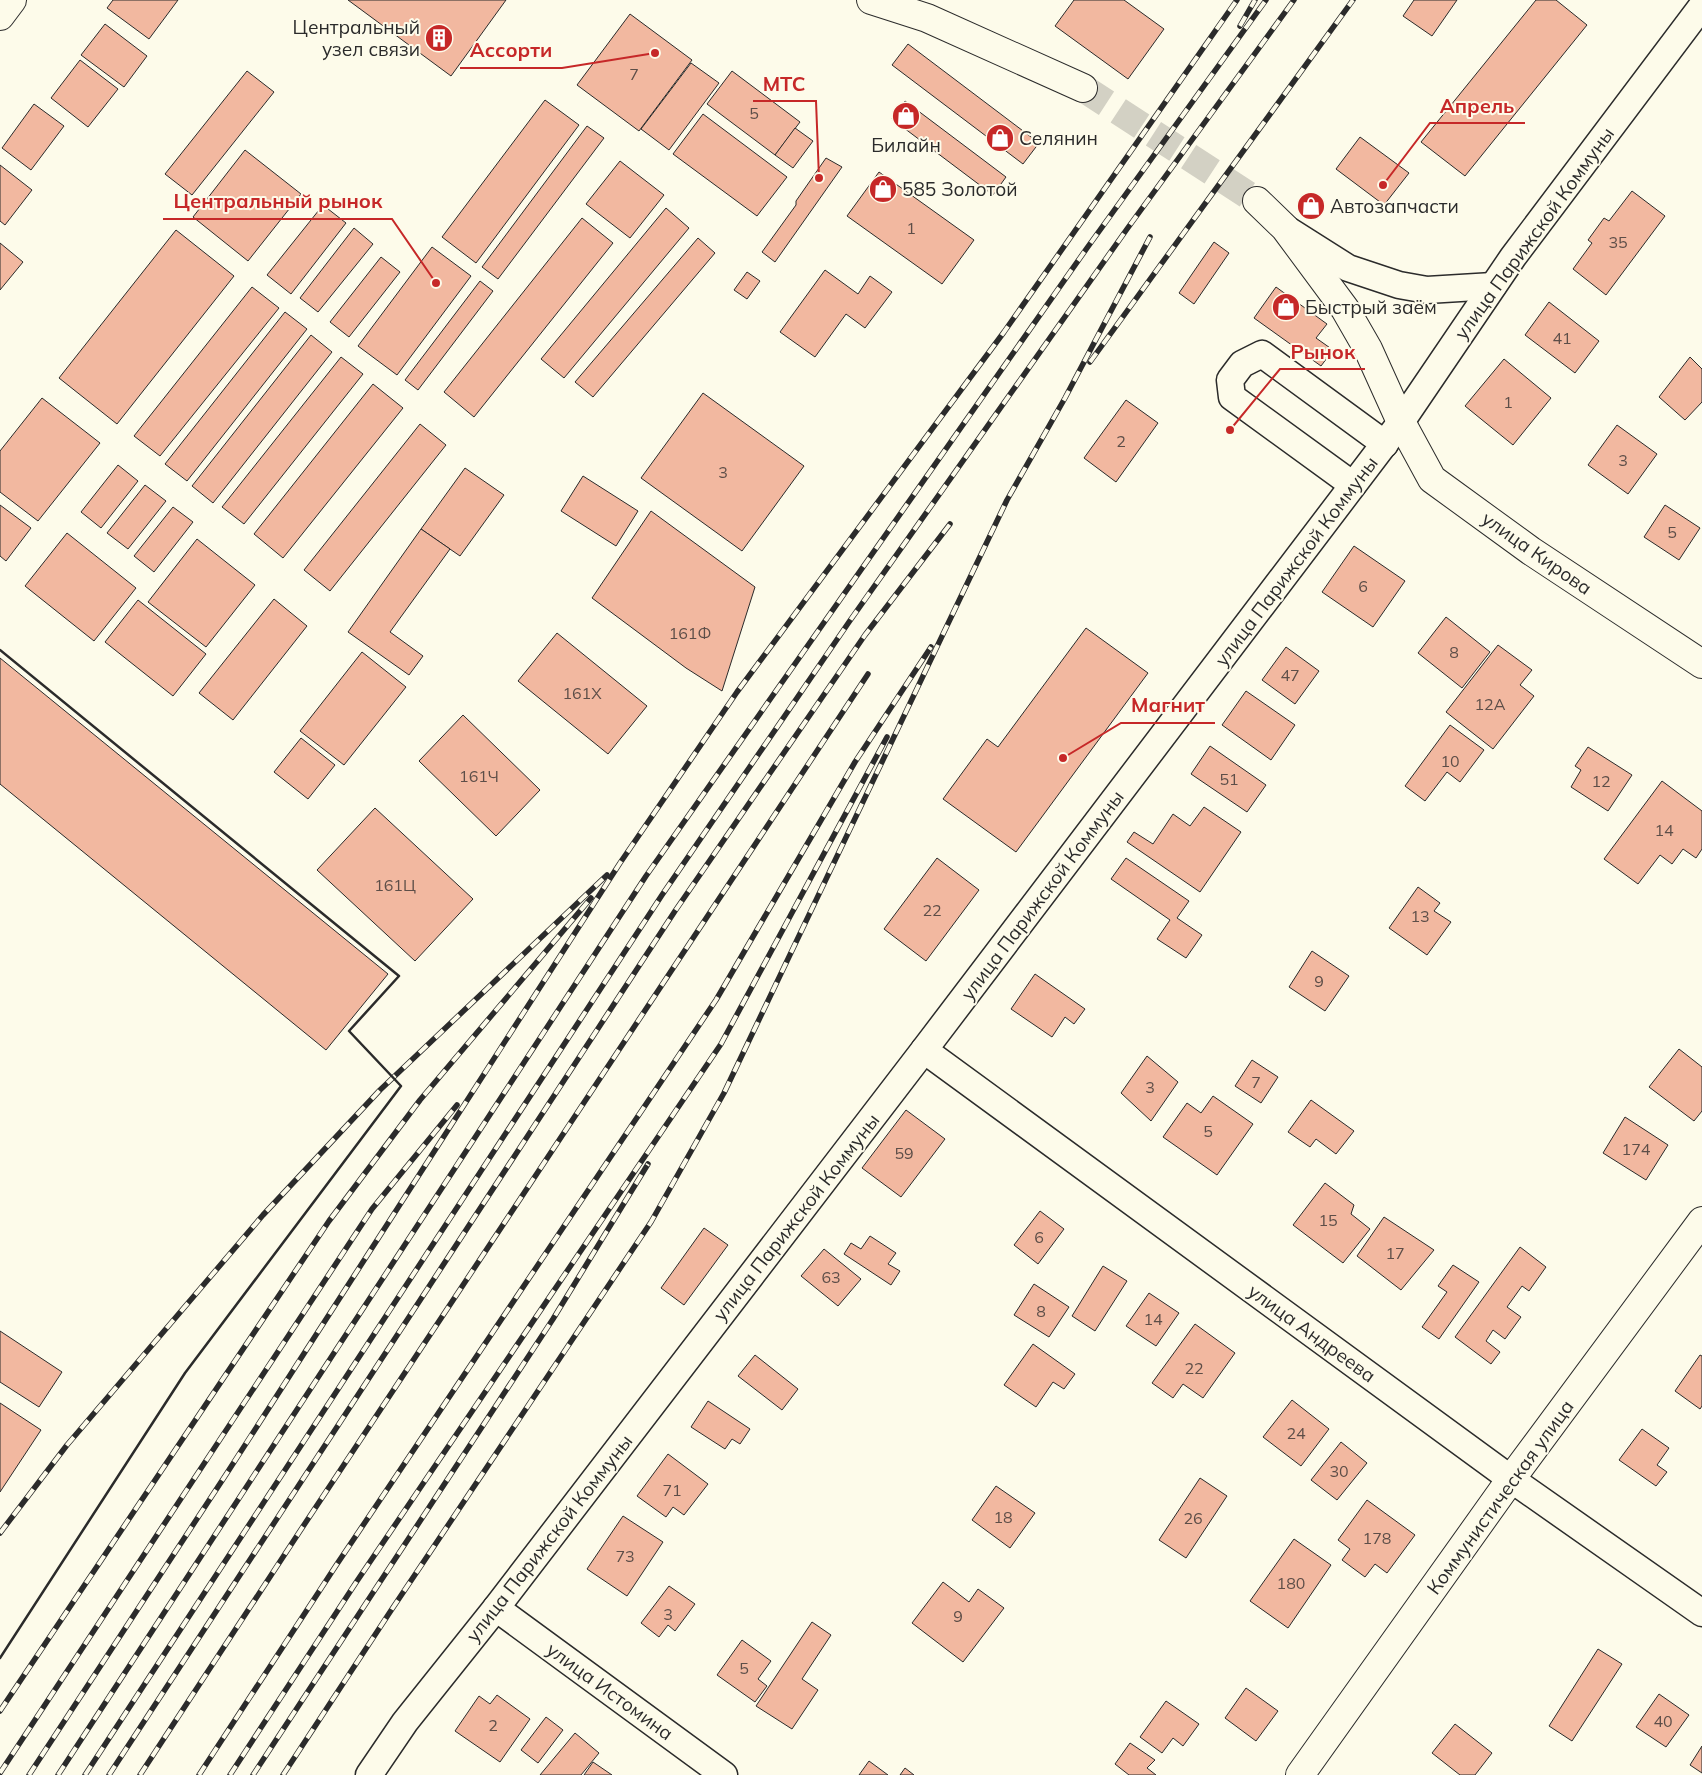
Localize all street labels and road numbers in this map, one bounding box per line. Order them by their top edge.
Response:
street label: улица Парижской Коммуны [1449,122,1619,344]
street label: улица Парижской Коммуны [1209,451,1383,671]
street label: улица Кирова [1477,506,1597,600]
street label: улица Парижской Коммуны [955,785,1129,1005]
street label: улица Парижской Коммуны [708,1109,884,1325]
street label: улица Андреева [1243,1279,1381,1387]
street label: Коммунистическая улица [1421,1395,1579,1599]
street label: улица Парижской Коммуны [461,1430,637,1646]
street label: улица Истомина [542,1637,678,1745]

